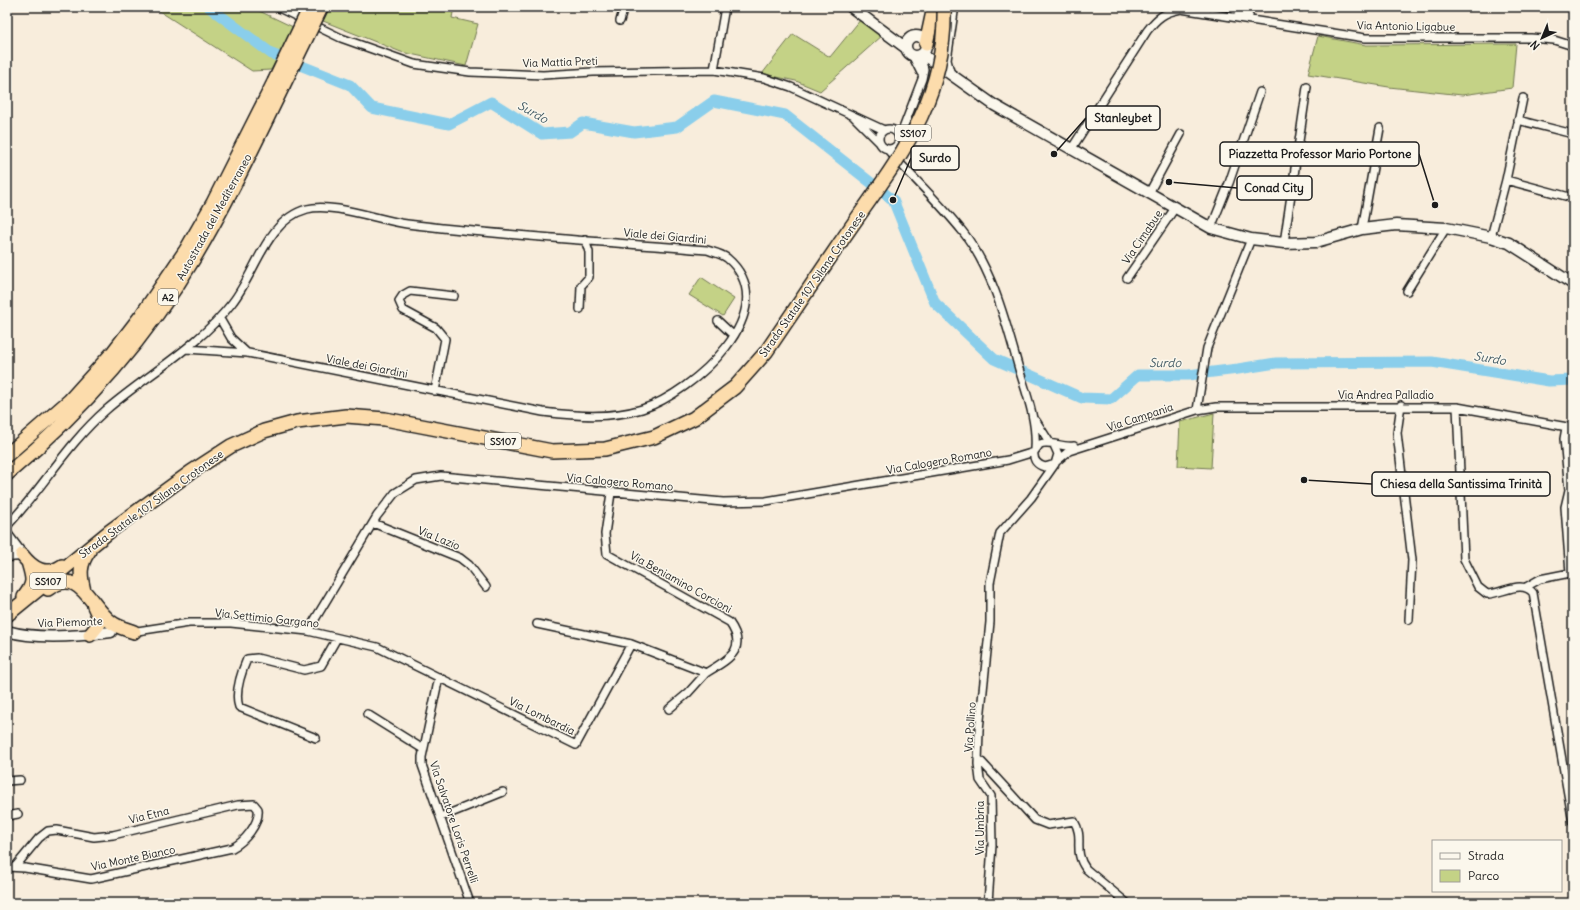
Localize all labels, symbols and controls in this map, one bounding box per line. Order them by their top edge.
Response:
street label: Via Antonio Ligabue [1357,18,1455,34]
north arrow [1522,18,1562,58]
text: N [1527,38,1543,53]
street label: Via Mattia Preti [522,54,598,70]
water label: Surdo [515,98,552,127]
callout: Stanleybet [1086,106,1160,130]
text: Stanleybet [1094,110,1153,126]
road number: SS107 [895,125,931,141]
callout: Piazzetta Professor Mario Portone [1220,142,1419,166]
callout: Surdo [911,146,959,170]
text: Piazzetta Professor Mario Portone [1229,146,1412,161]
text: Surdo [919,150,951,165]
street label: Autostrada del Mediterraneo [173,151,255,283]
callout: Conad City [1237,176,1312,200]
text: Conad City [1244,180,1304,196]
street label: Via Cimabue [1119,207,1165,267]
street label: Strada Statale 107 Silana Crotonese [756,208,868,360]
street label: Viale dei Giardini [623,225,707,247]
road number: A2 [158,289,178,305]
water label: Surdo [1473,348,1508,368]
street label: Viale dei Giardini [325,351,409,381]
water label: Surdo [1149,355,1182,370]
street label: Via Andrea Palladio [1338,388,1434,402]
street label: Via Campania [1105,400,1175,434]
road number: SS107 [485,433,521,449]
street label: Via Calogero Romano [885,445,993,477]
street label: Strada Statale 107 Silana Crotonese [76,447,226,561]
street label: Via Calogero Romano [566,470,674,494]
callout: Chiesa della Santissima Trinità [1372,472,1550,496]
text: Chiesa della Santissima Trinità [1380,476,1542,491]
street label: Via Lazio [416,523,462,553]
street label: Via Beniamino Corcioni [628,548,734,616]
road number: SS107 [30,573,66,589]
street label: Via Settimio Gargano [214,606,320,630]
street label: Via Piemonte [37,614,103,630]
street label: Via Lombardia [507,694,577,738]
street label: Via Pollino [961,701,979,753]
street label: Via Salvatore Loris Perrelli [427,759,481,885]
street label: Via Umbria [973,801,987,855]
street label: Via Etna [127,803,171,827]
legend [1432,840,1562,892]
street label: Via Monte Bianco [90,842,176,874]
text: Strada [1468,848,1504,863]
text: Parco [1468,868,1500,883]

